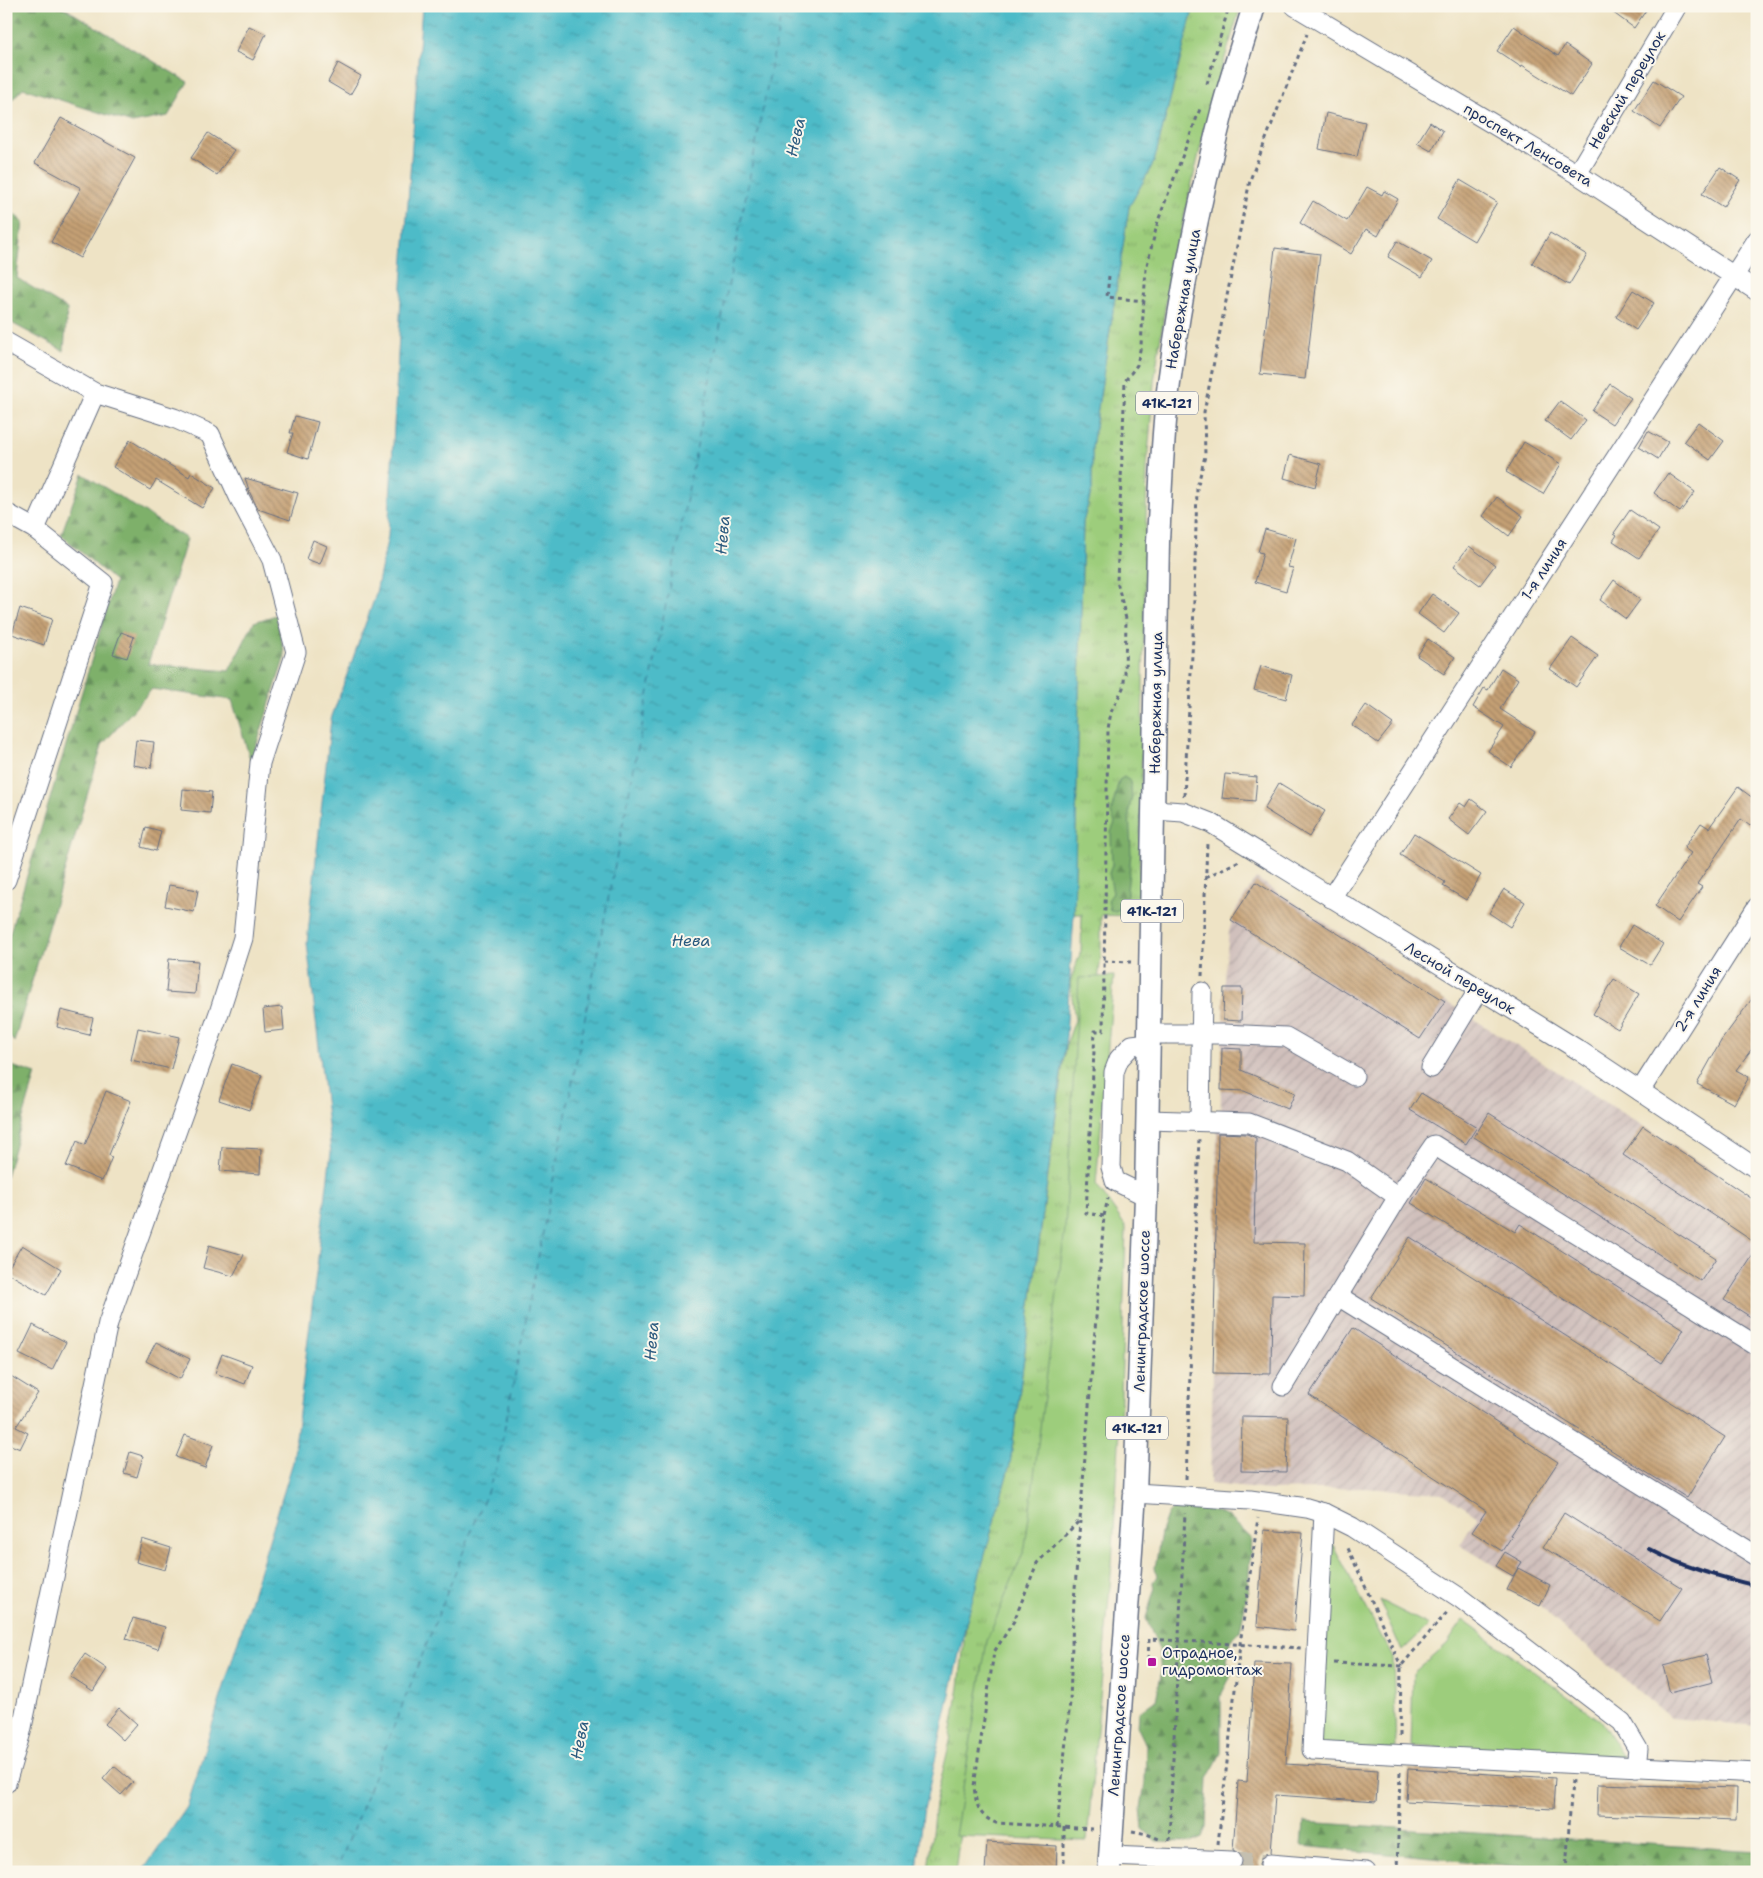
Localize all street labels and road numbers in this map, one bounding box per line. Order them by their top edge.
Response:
street label: Невский переулок [1584,27,1670,153]
street label: проспект Ленсовета [1460,99,1597,192]
street label: Набережная улица [1161,227,1205,371]
road number: 41К-121 [1136,392,1198,414]
street label: 1-я линия [1516,534,1572,604]
street label: Набережная улица [1145,631,1167,774]
road number: 41К-121 [1121,899,1183,922]
street label: Лесной переулок [1401,937,1519,1019]
street label: 2-я линия [1670,962,1726,1036]
street label: Ленинградское шоссе [1129,1229,1155,1393]
road number: 41К-121 [1106,1416,1168,1440]
street label: Ленинградское шоссе [1103,1633,1135,1797]

